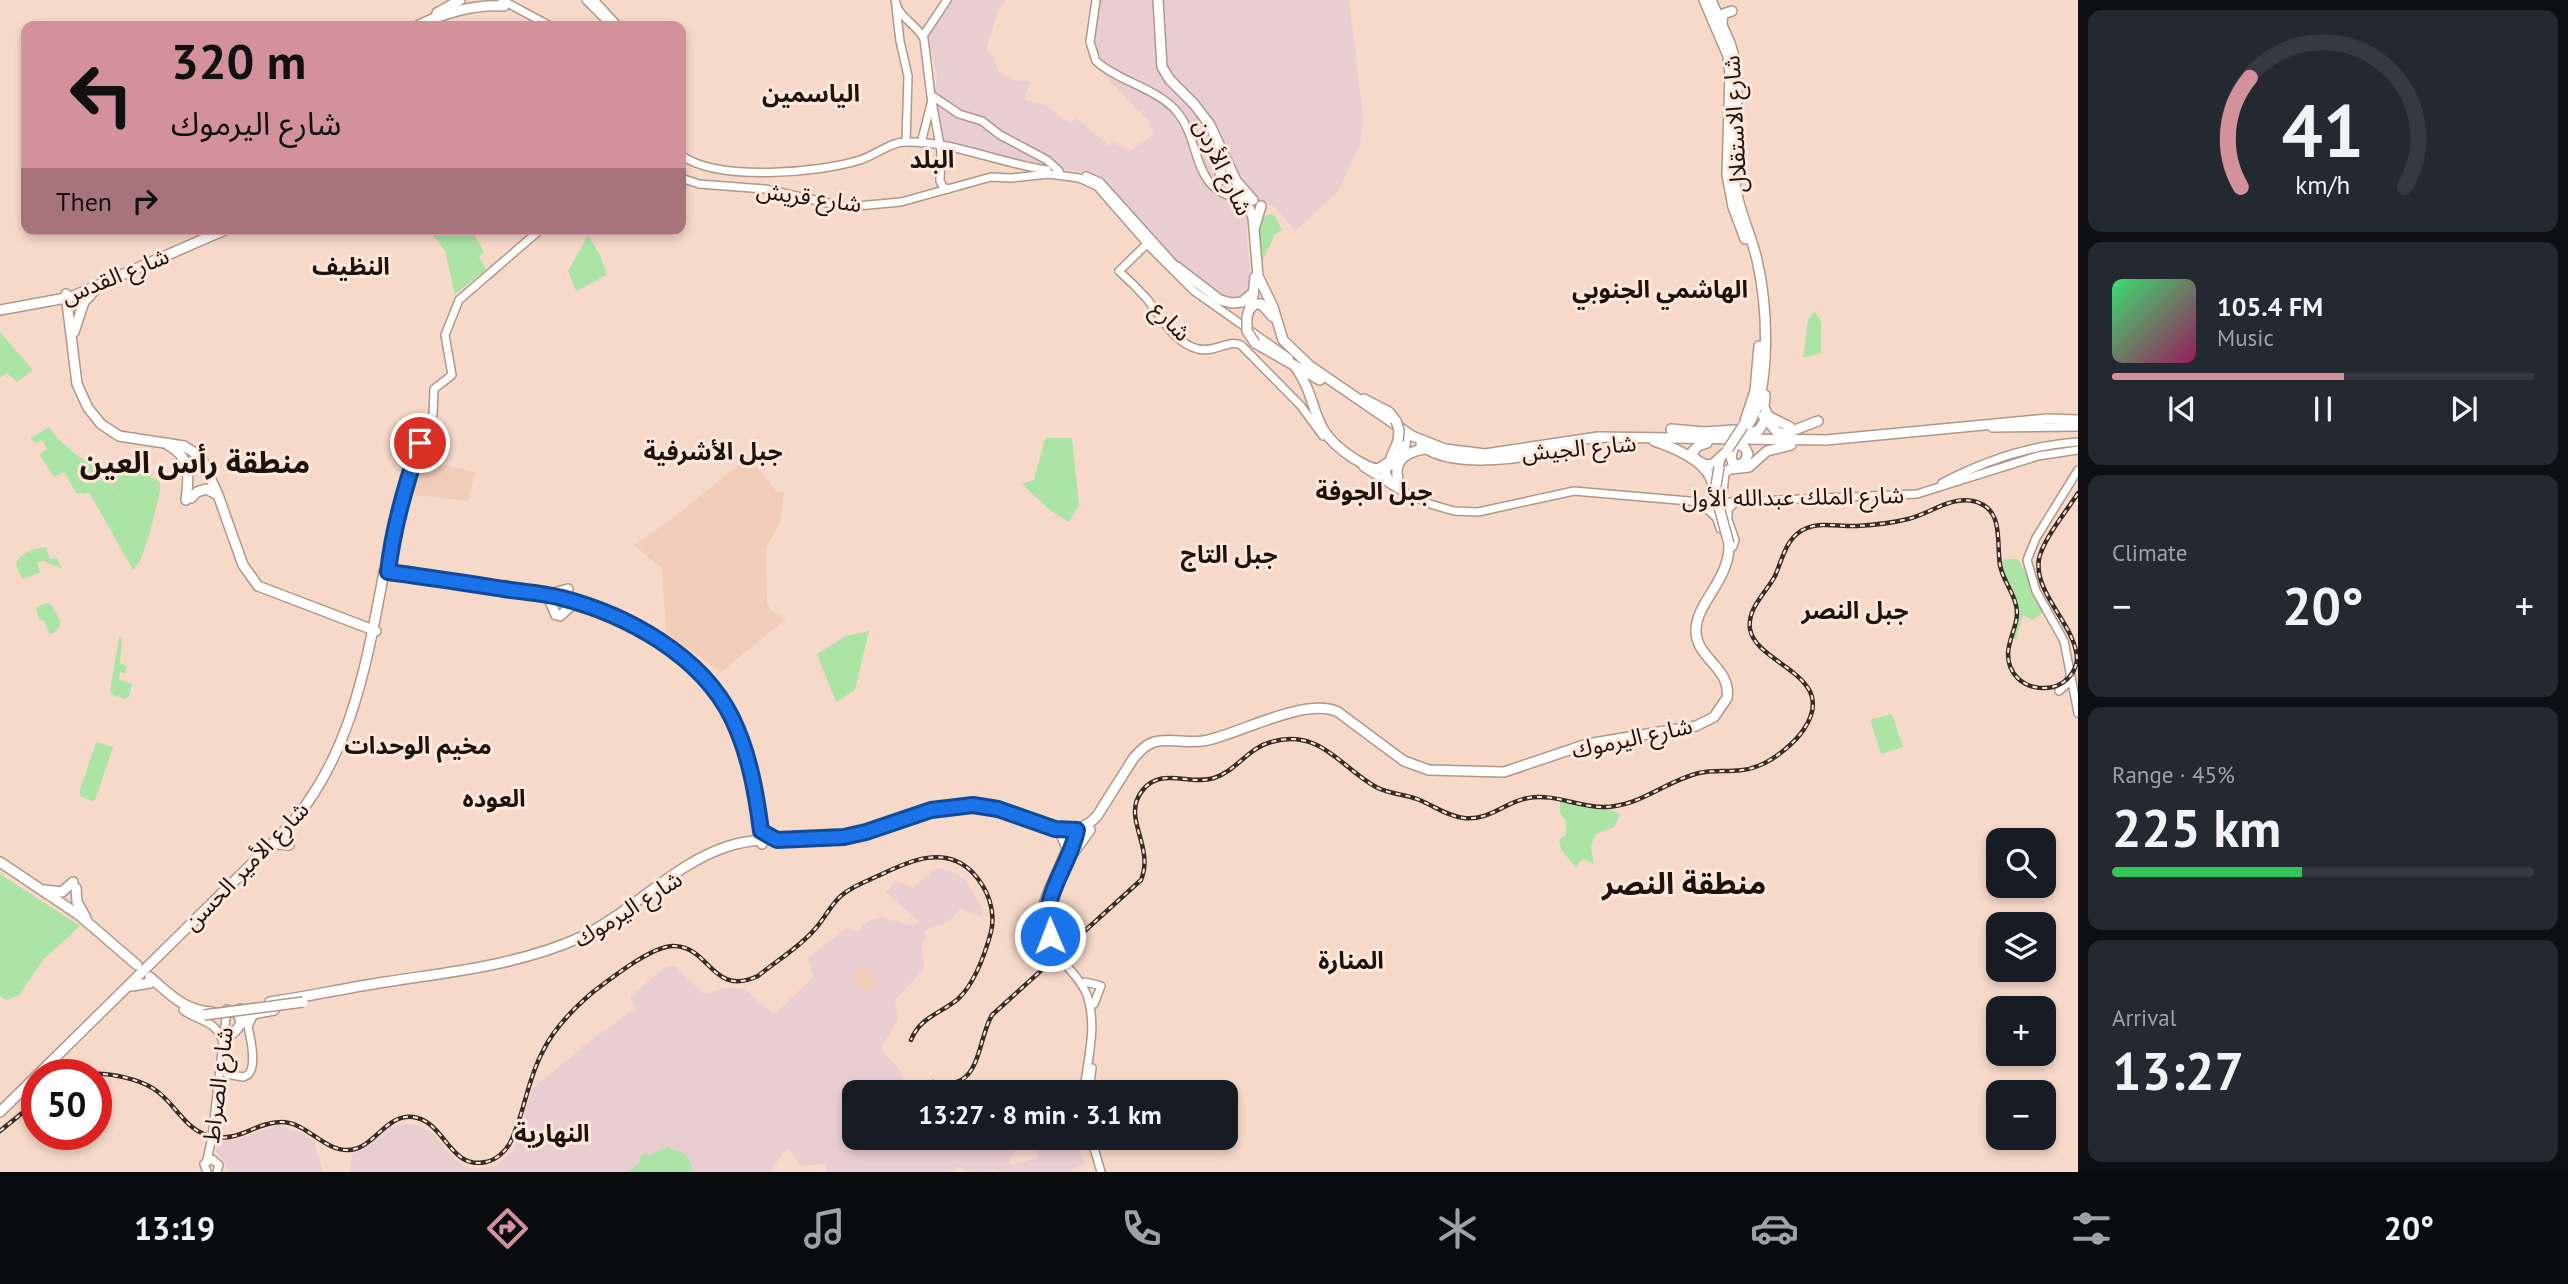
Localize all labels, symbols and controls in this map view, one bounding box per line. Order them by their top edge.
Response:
text: 320 m [171,29,306,93]
icon: left [56,49,147,140]
street label: شارع الاستقلال [1716,54,1756,193]
district label: الياسمين [762,78,860,109]
text: 41 [2282,84,2364,178]
text: شارع اليرموك [171,102,341,144]
street label: شارع الأردن [1185,114,1259,221]
district label: البلد [910,144,954,175]
text: km/h [2296,169,2350,201]
street label: شارع قريش [754,175,863,221]
icon: right [126,182,164,220]
text: Then [56,185,112,218]
street label: شارع القدس [57,241,174,313]
district label: النظيف [312,251,390,282]
district label: الهاشمي الجنوبي [1572,274,1748,310]
text: 105.4 FM [2217,290,2323,323]
street label: شارع [1143,294,1197,349]
text: Music [2217,323,2274,352]
icon: previous [2163,390,2201,428]
icon: pause [2304,390,2342,428]
icon: next [2445,390,2483,428]
pin [390,413,450,473]
icon: arrive [401,424,439,462]
street label: شارع الجيش [1520,428,1638,470]
district label: جبل الأشرفية [643,436,783,467]
district label: منطقة رأس العين [80,442,310,481]
district label: جبل الجوفة [1316,476,1432,507]
street label: شارع الملك عبدالله الأول [1682,480,1905,516]
text: Climate [2112,538,2187,567]
district label: جبل التاج [1181,539,1277,572]
text: 20° [2282,572,2364,639]
text: − [2112,581,2131,630]
text: + [2515,581,2534,630]
district label: جبل النصر [1800,595,1909,626]
street label: شارع اليرموك [1569,711,1695,767]
district label: مخيم الوحدات [344,730,492,763]
text: Range · 45% [2112,760,2235,789]
district label: العوده [462,783,526,814]
text: 225 km [2112,794,2281,861]
street label: شارع الأمير الحسن [177,795,317,938]
map controls [1986,828,2056,1150]
button: search [1986,828,2056,898]
district label: منطقة النصر [1600,863,1766,902]
street label: شارع اليرموك [568,864,689,956]
position arrow [1013,899,1087,973]
button: layers [1986,912,2056,982]
district label: المنارة [1318,945,1384,976]
button: + [1986,996,2056,1066]
text: Arrival [2112,1003,2176,1032]
street label: شارع الصراط [196,1025,242,1145]
text: 13:27 [2112,1037,2244,1104]
speed limit sign: 50 [21,1059,112,1150]
button: − [1986,1080,2056,1150]
text: 13:27 · 8 min · 3.1 km [918,1098,1162,1131]
district label: النهارية [514,1118,590,1149]
icon: directions [483,1204,532,1253]
icon: music [800,1204,849,1253]
icon: phone [1117,1204,1166,1253]
icon: climate [1433,1204,1482,1253]
icon: car [1750,1204,1799,1253]
icon: filters [2067,1204,2116,1253]
text: 13:19 [134,1207,215,1249]
text: 20° [2384,1207,2434,1249]

